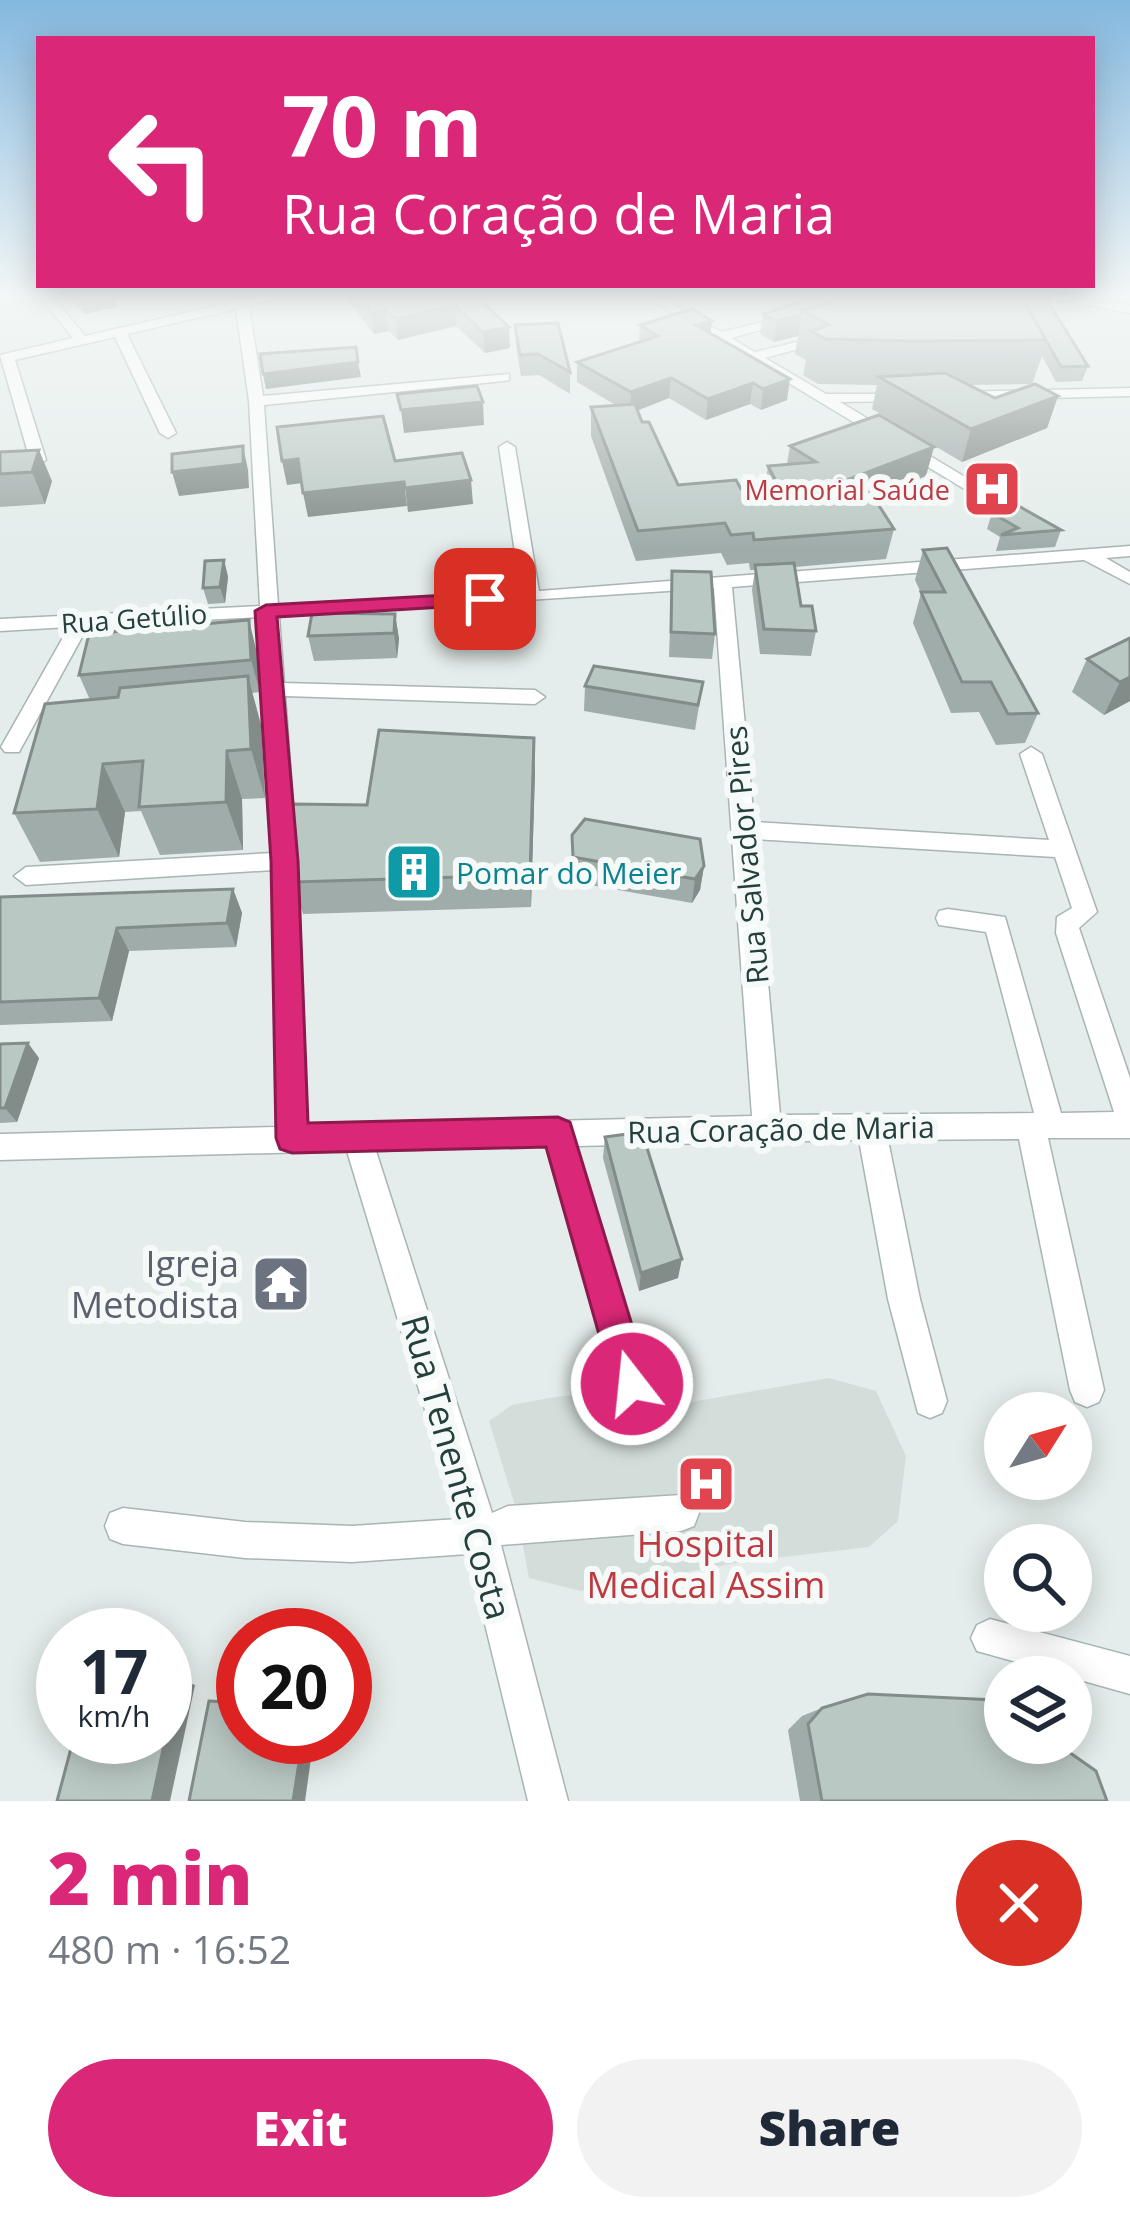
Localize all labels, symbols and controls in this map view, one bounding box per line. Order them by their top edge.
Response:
text: 70 m [282,67,482,182]
icon: left [84,84,240,240]
text: Rua Coração de Maria [282,176,835,250]
hospital icon: Memorial Saúde [961,458,1023,520]
place label: Memorial Saúde [745,471,950,508]
pin [434,548,536,650]
icon: arrive [452,566,518,632]
street label: Rua Getúlio [60,594,208,642]
street label: Rua Salvador Pires [714,724,778,986]
building icon: Pomar do Meier [383,841,445,903]
place label: Pomar do Meier [456,852,681,893]
street label: Rua Coração de Maria [627,1106,935,1152]
place label: Igreja Metodista [71,1239,239,1329]
temple icon: Igreja Metodista [250,1253,312,1315]
street label: Rua Tenente Costa [390,1309,524,1625]
position arrow [569,1321,695,1447]
north arrow [984,1392,1092,1500]
map controls [984,1392,1092,1764]
hospital icon: Hospital Medical Assim [675,1453,737,1515]
place label: Hospital Medical Assim [587,1519,825,1609]
button: search [984,1524,1092,1632]
speed limit sign: 20 [216,1608,372,1764]
text: 17 [80,1630,148,1712]
button: layers [984,1656,1092,1764]
text: km/h [78,1695,150,1736]
text: 2 min [48,1828,253,1926]
button: close [956,1840,1082,1966]
text: 480 m · 16:52 [48,1922,291,1975]
button: Exit [48,2059,553,2197]
button: Share [577,2059,1082,2197]

